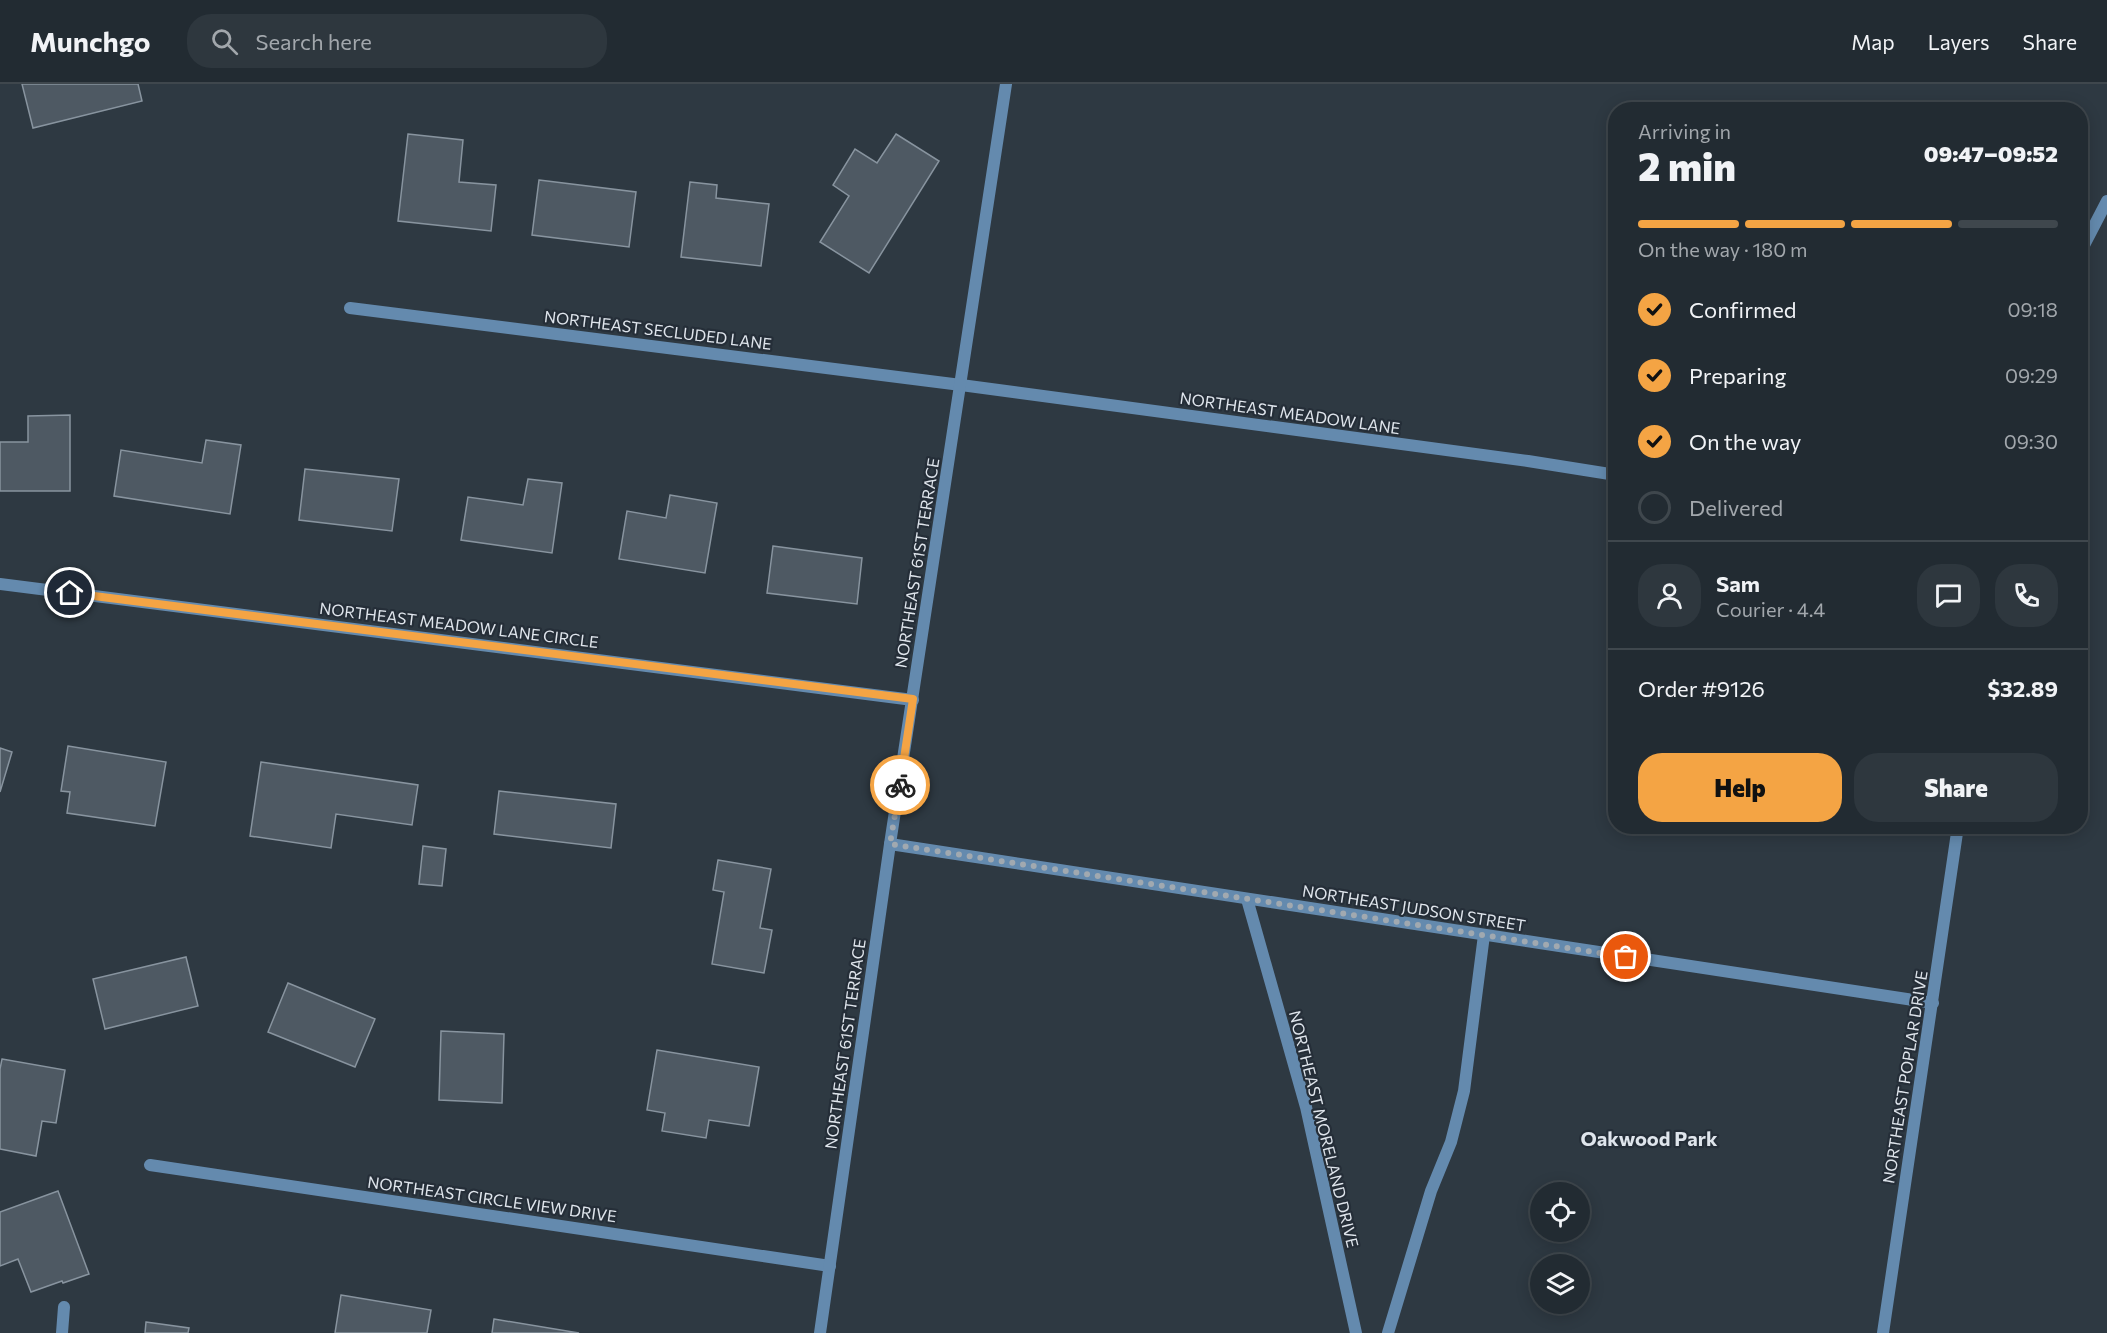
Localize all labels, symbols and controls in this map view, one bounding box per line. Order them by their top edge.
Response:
search box [187,14,607,68]
text: Munchgo [30,24,151,58]
icon: search [208,25,241,58]
text: Search here [256,28,372,55]
text: Map [1851,29,1895,54]
text: Layers [1928,29,1990,54]
text: Share [2023,29,2077,54]
text: Arriving in [1638,119,1731,143]
text: 09:47–09:52 [1924,140,2058,167]
text: 2 min [1638,141,1736,189]
text: On the way · 180 m [1638,237,1807,261]
icon: check [1638,293,1671,326]
text: Confirmed [1689,296,1796,323]
text: 09:18 [2007,297,2058,321]
street label: NORTHEAST SECLUDED LANE [543,306,773,353]
icon: check [1638,359,1671,392]
text: Preparing [1689,362,1786,389]
text: 09:29 [2005,363,2058,387]
street label: NORTHEAST MEADOW LANE [1179,388,1401,437]
icon: check [1638,425,1671,458]
text: On the way [1689,428,1801,455]
text: 09:30 [2004,429,2058,453]
street label: NORTHEAST 61ST TERRACE [891,457,942,669]
text: Delivered [1689,494,1783,521]
button: person [1638,564,1701,627]
button: chat [1917,564,1980,627]
button: phone [1995,564,2058,627]
pin [44,567,95,618]
text: Sam [1716,570,1760,597]
icon: home [53,576,86,609]
text: Courier · 4.4 [1716,597,1825,621]
street label: NORTHEAST MEADOW LANE CIRCLE [318,598,600,651]
text: Order #9126 [1638,675,1765,702]
text: $32.89 [1987,675,2058,702]
button: Help [1638,753,1842,822]
button: Share [1854,753,2058,822]
courier [870,755,930,815]
icon: bike [884,769,917,802]
street label: NORTHEAST JUDSON STREET [1301,880,1527,935]
pin [1600,931,1651,982]
street label: NORTHEAST 61ST TERRACE [820,938,869,1150]
icon: bag [1609,940,1642,973]
street label: NORTHEAST POPLAR DRIVE [1878,969,1931,1185]
street label: NORTHEAST MORELAND DRIVE [1286,1008,1363,1249]
district label: Oakwood Park [1580,1126,1718,1150]
street label: NORTHEAST CIRCLE VIEW DRIVE [366,1172,618,1225]
map controls [1530,1182,1590,1314]
button: locate [1530,1182,1590,1242]
button: layers [1530,1254,1590,1314]

